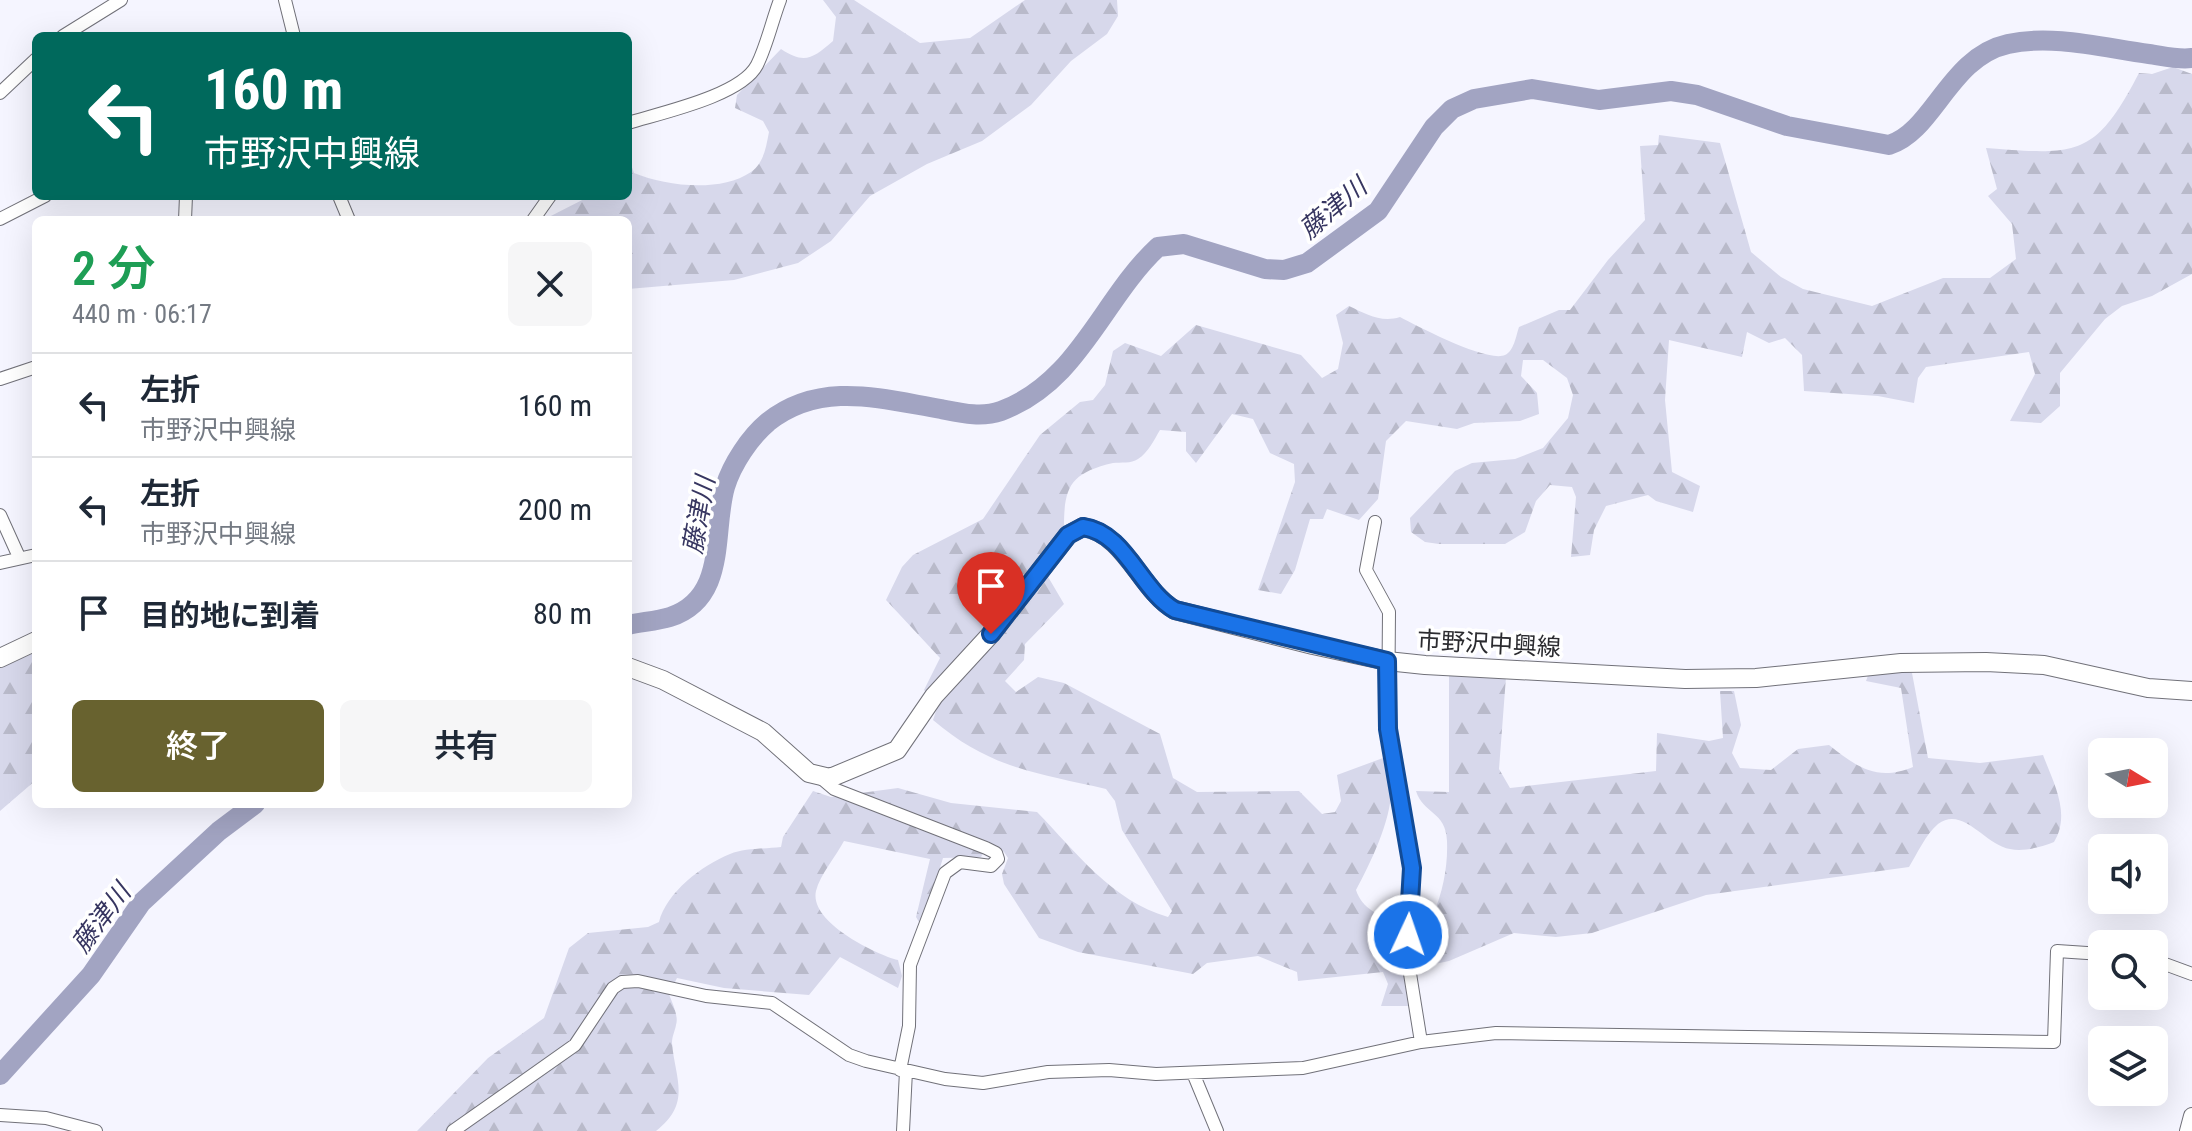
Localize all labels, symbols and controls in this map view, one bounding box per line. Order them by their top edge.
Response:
text: 160 m [204,57,343,123]
icon: left [72,64,176,168]
text: 市野沢中興線 [204,133,420,175]
water label: 藤津川 [1293,170,1375,245]
text: 2 分 [72,240,155,297]
button: close [508,242,592,326]
text: 440 m · 06:17 [72,299,212,329]
text: 左折 [140,372,200,407]
icon: left [72,383,116,427]
text: 160 m [518,388,592,423]
text: 市野沢中興線 [140,415,296,445]
water label: 藤津川 [677,471,721,556]
text: 左折 [140,476,200,511]
icon: left [72,487,116,531]
text: 200 m [518,492,592,527]
text: 市野沢中興線 [140,519,296,549]
pin [957,552,1025,634]
icon: arrive [969,564,1013,608]
icon: arrive [72,591,116,635]
text: 80 m [533,596,592,631]
text: 目的地に到着 [140,598,320,633]
street label: 市野沢中興線 [1416,626,1562,662]
button: 終了 [72,700,324,792]
button: 共有 [340,700,592,792]
north arrow [2088,738,2168,818]
map controls [2088,738,2168,1106]
button: sound [2088,834,2168,914]
water label: 藤津川 [66,875,138,958]
position arrow [1366,893,1450,977]
button: search [2088,930,2168,1010]
button: layers [2088,1026,2168,1106]

